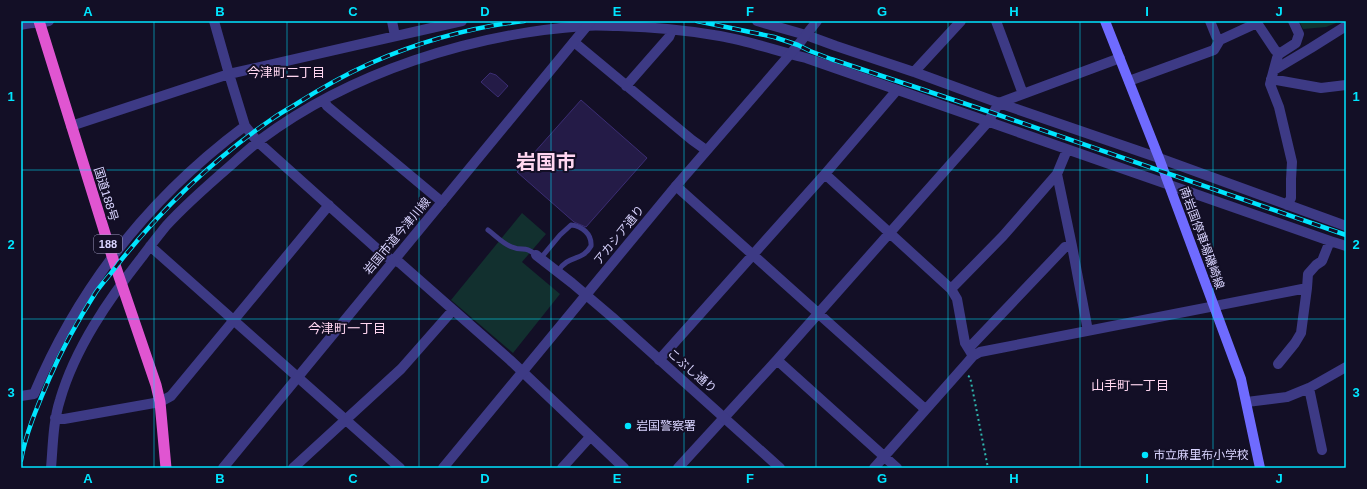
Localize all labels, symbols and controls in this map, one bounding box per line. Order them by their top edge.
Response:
text: A [83,4,93,19]
text: B [215,4,225,19]
text: C [348,4,358,19]
text: D [480,4,490,19]
text: E [613,4,622,19]
text: F [746,4,754,19]
text: G [877,4,887,19]
text: H [1009,4,1019,19]
text: I [1145,4,1149,19]
text: J [1275,4,1283,19]
district label: 今津町二丁目 [247,65,325,80]
text: 1 [7,89,15,104]
text: 1 [1352,89,1360,104]
district label: 岩国市 [516,151,576,173]
street label: 国道188号 [91,165,121,223]
street label: 南岩国停車場磯崎線 [1177,185,1227,291]
street label: 岩国市道今津川線 [361,195,433,277]
street label: アカシア通り [591,203,647,267]
road number: 188 [94,235,122,253]
text: 2 [7,237,15,252]
text: 2 [1352,237,1360,252]
district label: 今津町一丁目 [308,321,386,336]
street label: こぶし通り [665,346,719,396]
district label: 山手町一丁目 [1091,378,1169,393]
text: 3 [7,385,15,400]
text: 3 [1352,385,1360,400]
place label: 岩国警察署 [636,419,696,433]
marker: 岩国警察署 [623,421,633,431]
place label: 市立麻里布小学校 [1153,448,1249,462]
marker: 市立麻里布小学校 [1140,450,1150,460]
text: A [83,471,93,486]
text: B [215,471,225,486]
text: C [348,471,358,486]
text: D [480,471,490,486]
text: E [613,471,622,486]
text: F [746,471,754,486]
text: G [877,471,887,486]
text: H [1009,471,1019,486]
text: I [1145,471,1149,486]
text: J [1275,471,1283,486]

